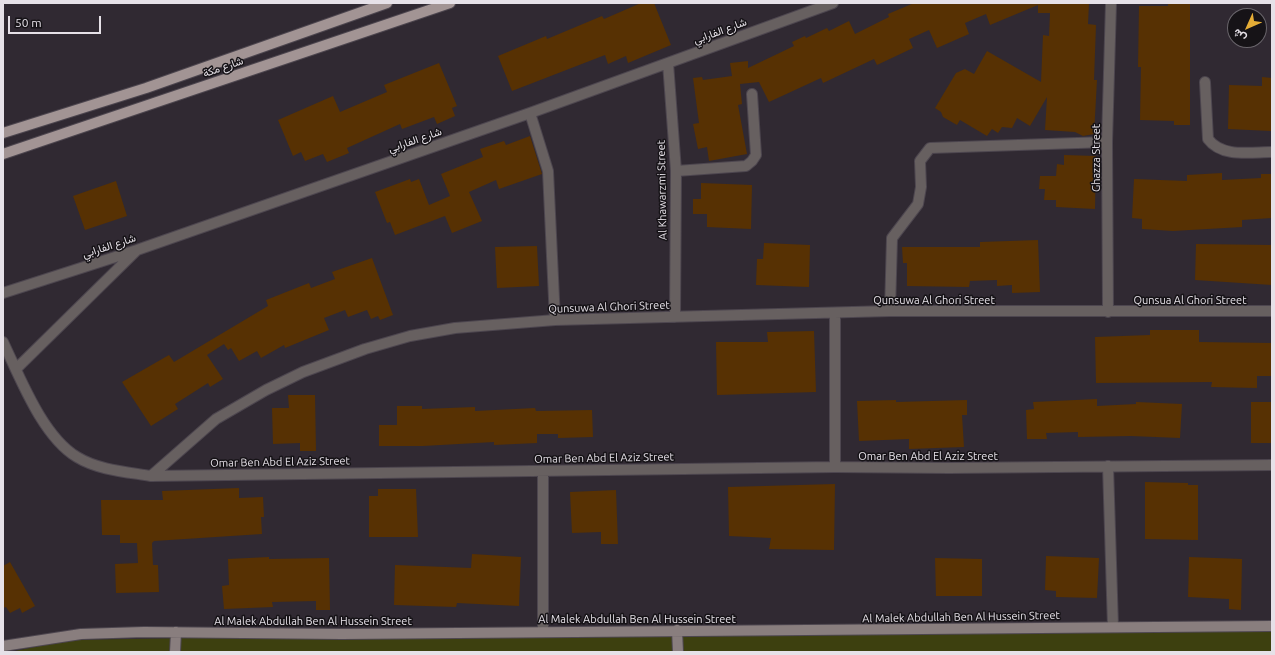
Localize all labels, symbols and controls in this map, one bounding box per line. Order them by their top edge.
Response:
scale bar [10,8,103,34]
north arrow [1227,8,1267,48]
street label: شارع الفارابي [692,15,748,47]
text: 50 m [15,16,42,29]
text: ش [1230,27,1248,45]
street label: شارع مكة [201,54,245,80]
street label: Ghazza Street [1089,124,1103,192]
street label: شارع الفارابي [387,125,443,155]
street label: Al Khawarzmi Street [655,140,669,240]
street label: شارع الفارابي [80,231,138,261]
street label: Qunsuwa Al Ghori Street [873,293,995,307]
street label: Qunsua Al Ghori Street [1134,293,1246,307]
street label: Qunsuwa Al Ghori Street [548,298,670,316]
street label: Omar Ben Abd El Aziz Street [858,449,998,463]
street label: Omar Ben Abd El Aziz Street [534,450,674,466]
street label: Omar Ben Abd El Aziz Street [210,454,350,470]
street label: Al Malek Abdullah Ben Al Hussein Street [862,609,1060,625]
street label: Al Malek Abdullah Ben Al Hussein Street [538,612,736,626]
street label: Al Malek Abdullah Ben Al Hussein Street [214,614,412,628]

